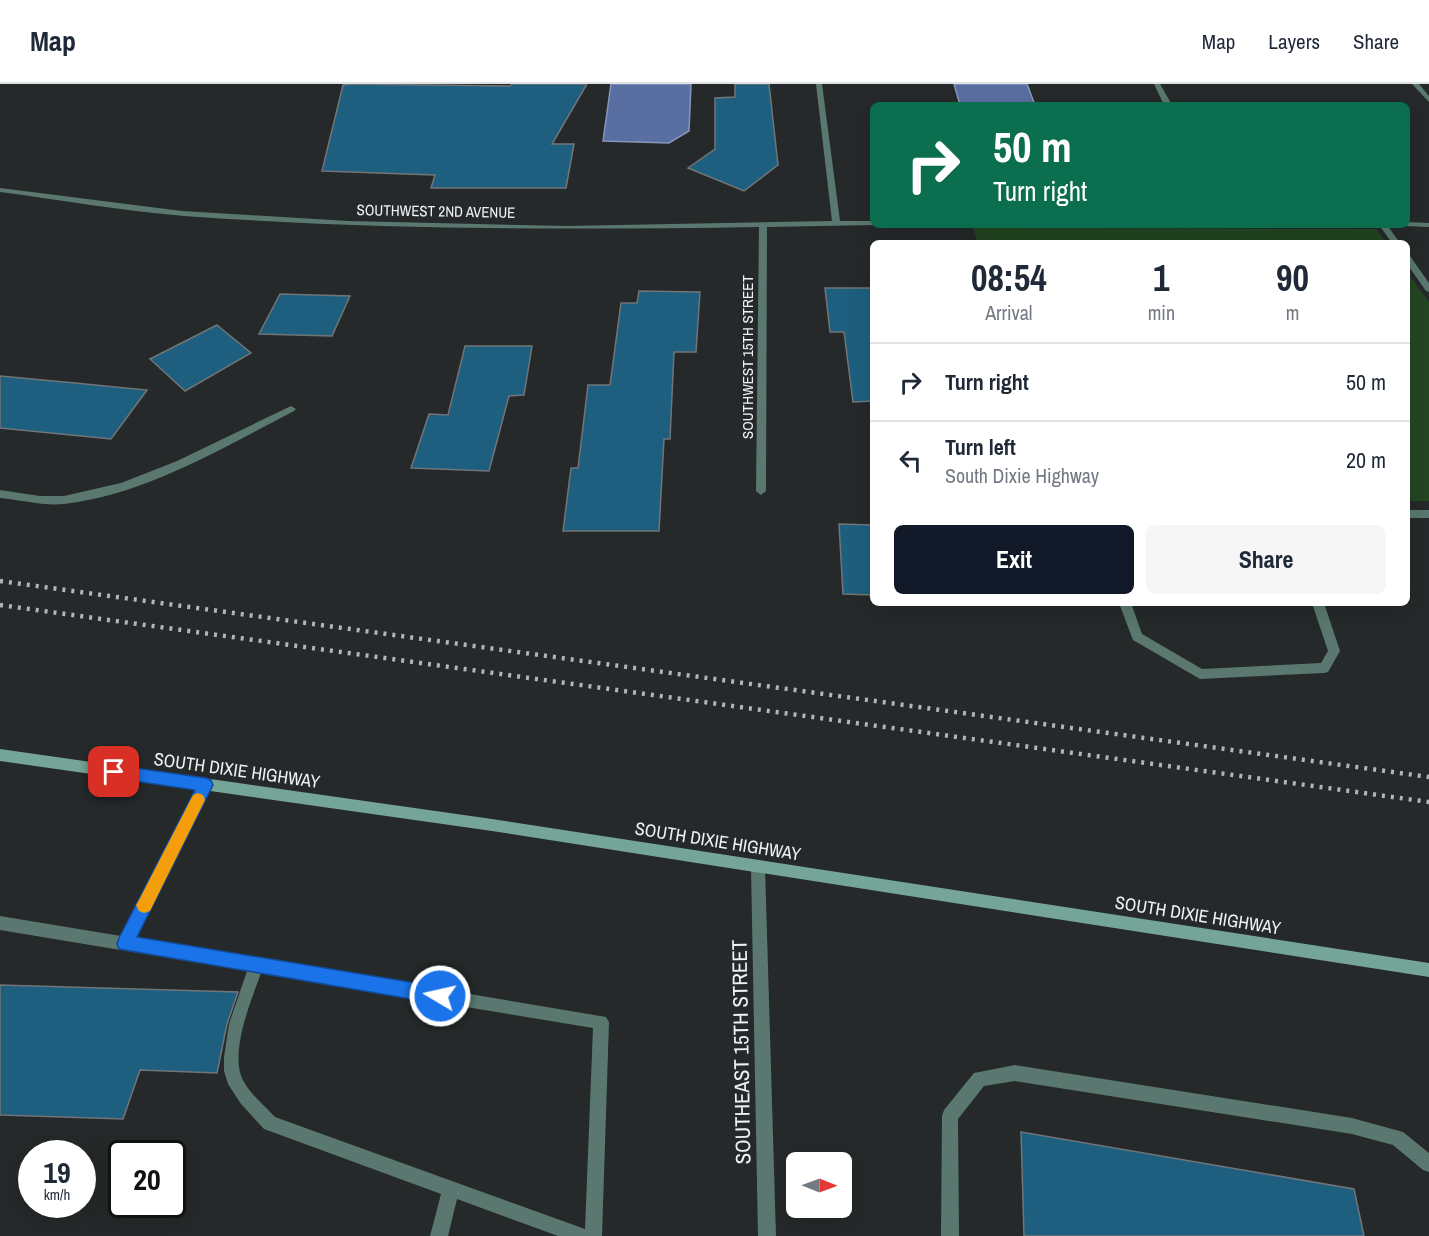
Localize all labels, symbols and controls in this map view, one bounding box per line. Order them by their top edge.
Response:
text: Map [30,22,76,60]
text: Map [1202,27,1235,56]
text: Layers [1268,27,1320,56]
text: Share [1353,27,1399,56]
text: 50 m [993,119,1072,175]
icon: right [894,126,972,204]
text: Turn right [993,173,1087,209]
street label: SOUTHWEST 2ND AVENUE [356,199,516,223]
text: 08:54 [971,254,1047,302]
text: 1 [1153,254,1170,302]
text: 90 [1276,254,1309,302]
street label: SOUTHWEST 15TH STREET [737,275,758,439]
text: Arrival [985,299,1033,326]
text: min [1148,299,1175,326]
text: m [1286,299,1299,326]
icon: right [894,366,927,399]
text: Turn right [945,367,1029,397]
text: 50 m [1346,367,1386,397]
text: Turn left [945,432,1016,462]
icon: left [894,444,927,477]
text: 20 m [1346,445,1386,475]
text: South Dixie Highway [945,462,1099,489]
button: Exit [894,525,1134,594]
button: Share [1146,525,1386,594]
pin [88,746,139,797]
street label: SOUTH DIXIE HIGHWAY [152,746,322,794]
icon: arrive [97,755,130,788]
street label: SOUTH DIXIE HIGHWAY [633,816,803,866]
street label: SOUTH DIXIE HIGHWAY [1113,890,1283,940]
street label: SOUTHEAST 15TH STREET [725,939,757,1165]
position arrow [408,964,472,1028]
speed limit sign: 20 [108,1140,186,1218]
text: 19 [43,1152,71,1192]
north arrow [786,1152,852,1218]
map controls [786,1152,852,1218]
text: km/h [44,1184,70,1205]

